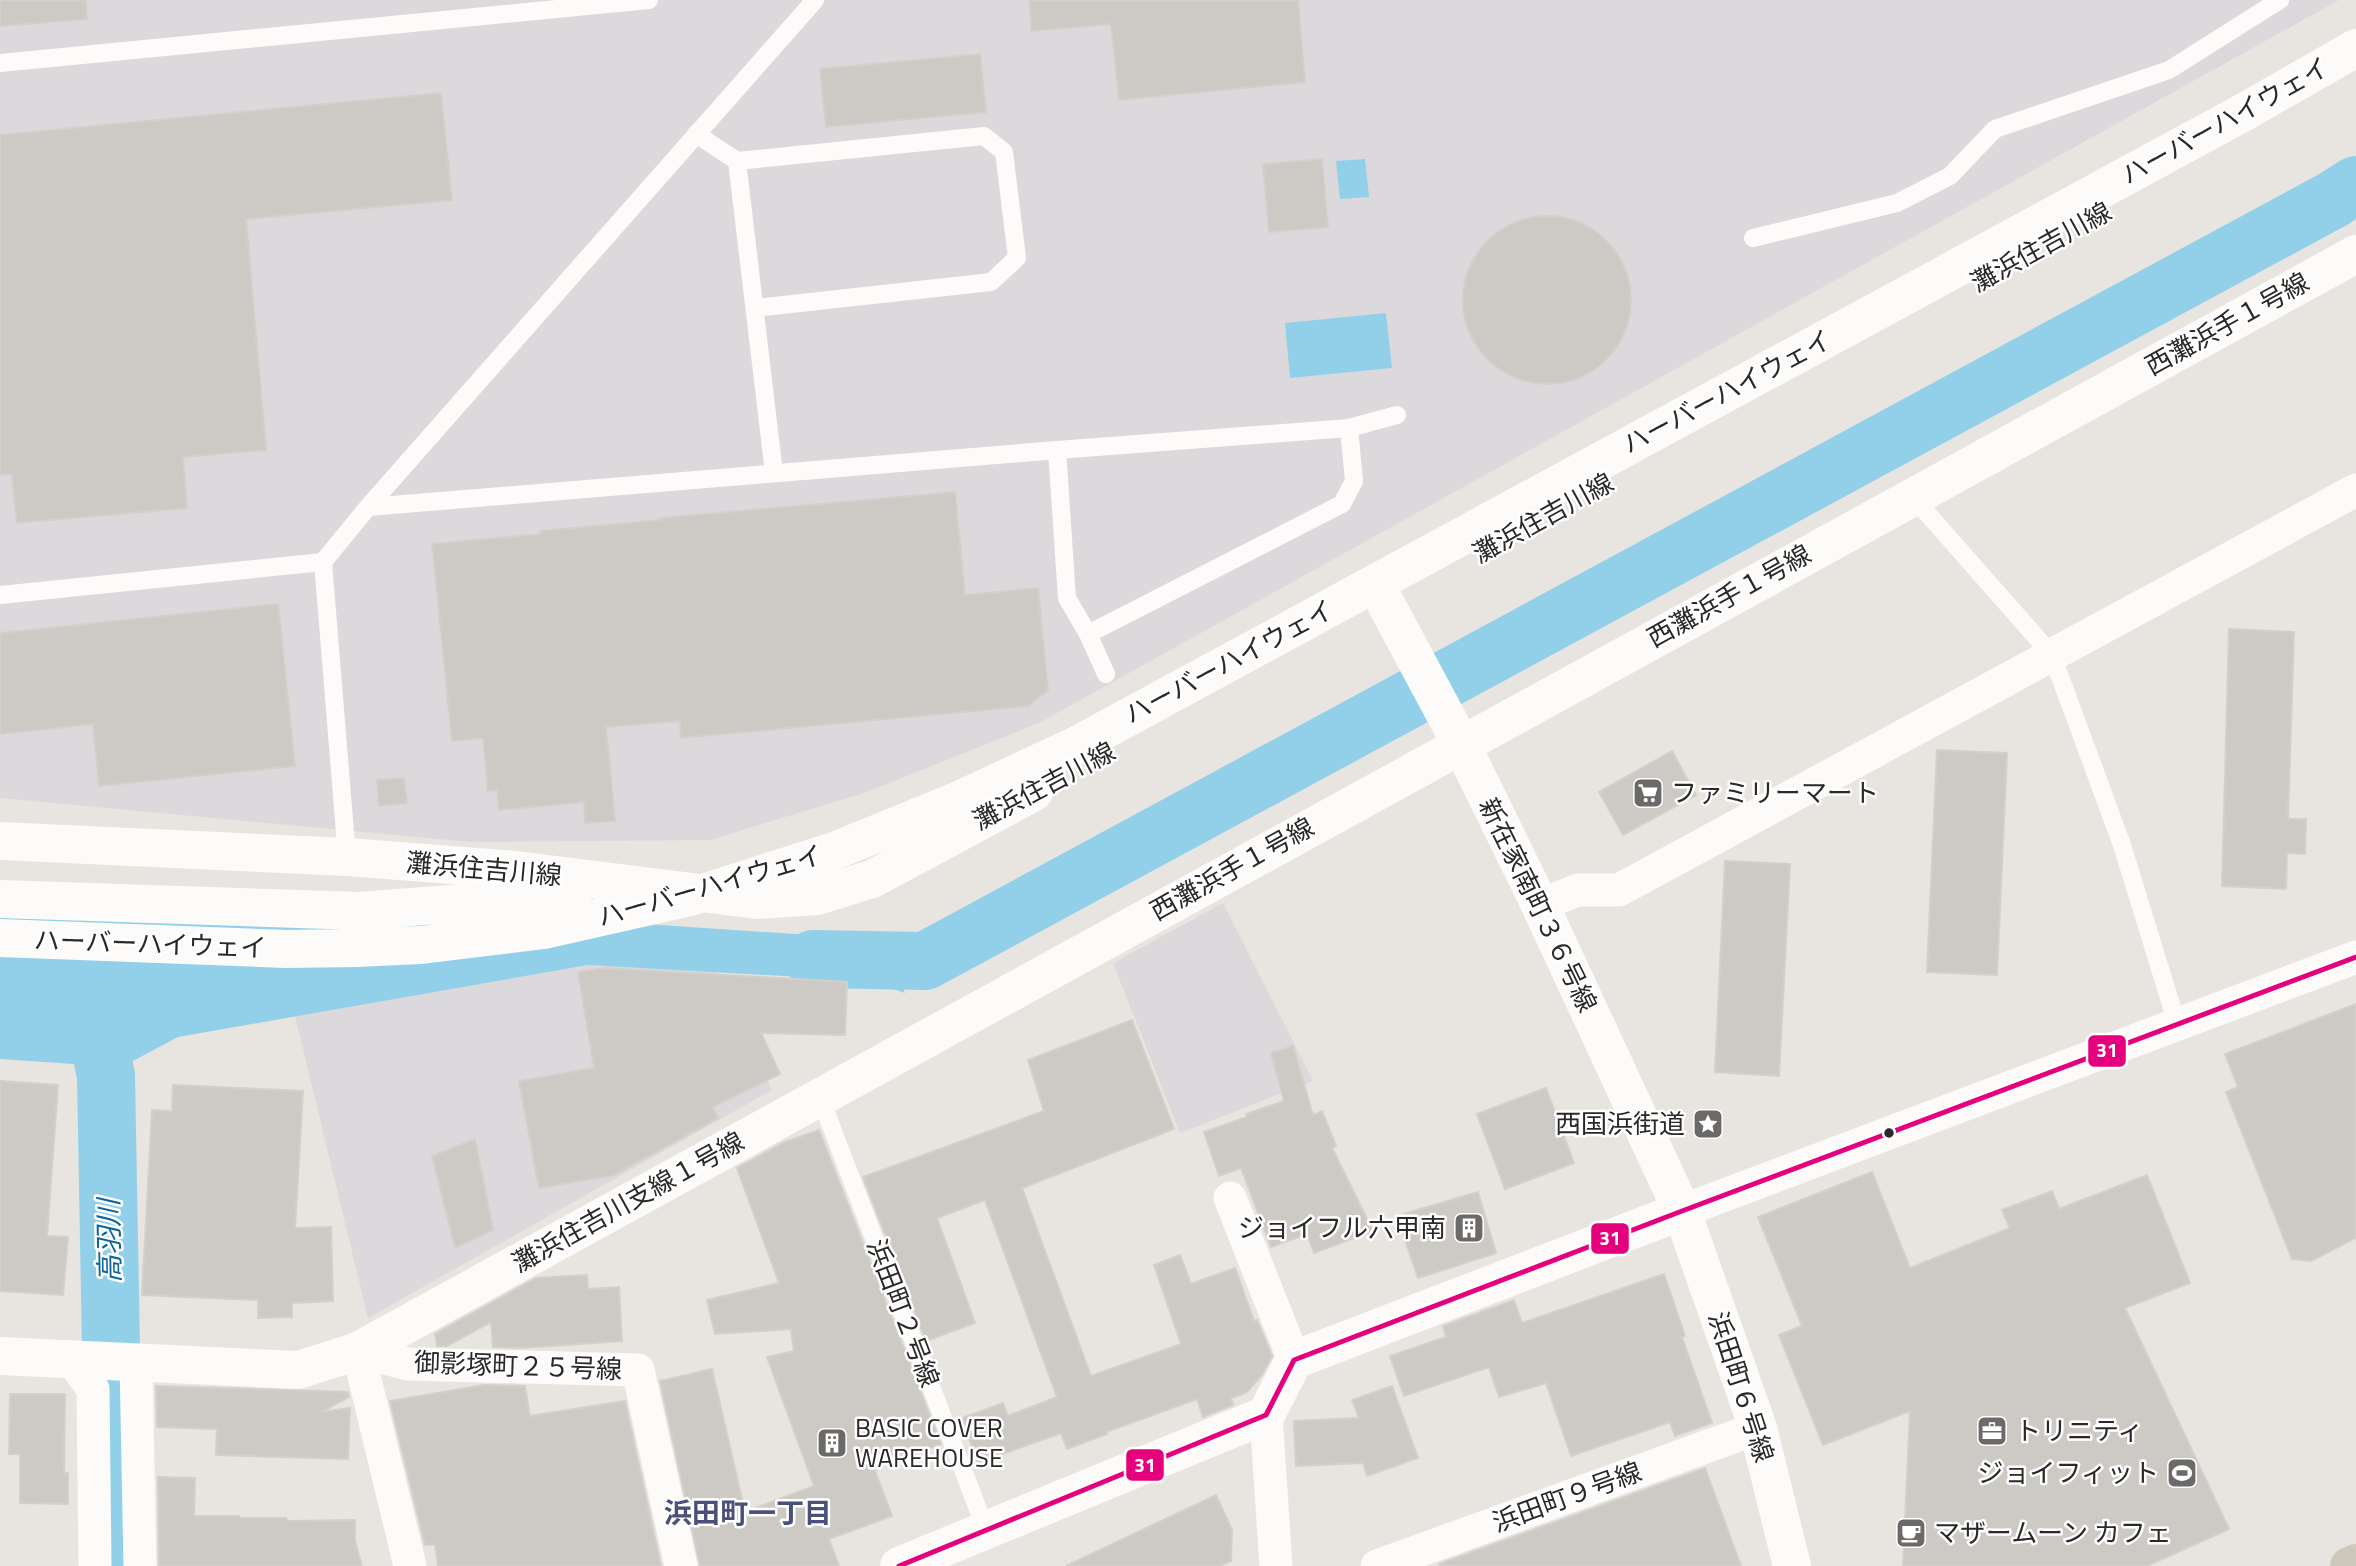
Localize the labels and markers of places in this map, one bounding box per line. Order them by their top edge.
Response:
place label: ファミリーマート [1671,773,1879,812]
supermarket icon: ファミリーマート [1631,776,1665,810]
place label: 西国浜街道 [1555,1104,1685,1143]
place icon: 西国浜街道 [1691,1107,1725,1141]
unlabelled marker [1882,1126,1896,1140]
place label: ジョイフル六甲南 [1238,1208,1446,1247]
building icon: ジョイフル六甲南 [1452,1211,1486,1245]
place label: BASIC COVER WAREHOUSE [855,1408,1003,1477]
place label: トリニティ [2015,1411,2143,1450]
office icon: トリニティ [1975,1414,2009,1448]
building icon: BASIC COVER WAREHOUSE [815,1426,849,1460]
place label: ジョイフィット [1978,1453,2159,1492]
sports icon: ジョイフィット [2165,1456,2199,1490]
place label: マザームーン カフェ [1934,1513,2172,1552]
cafe icon: マザームーン カフェ [1894,1516,1928,1550]

